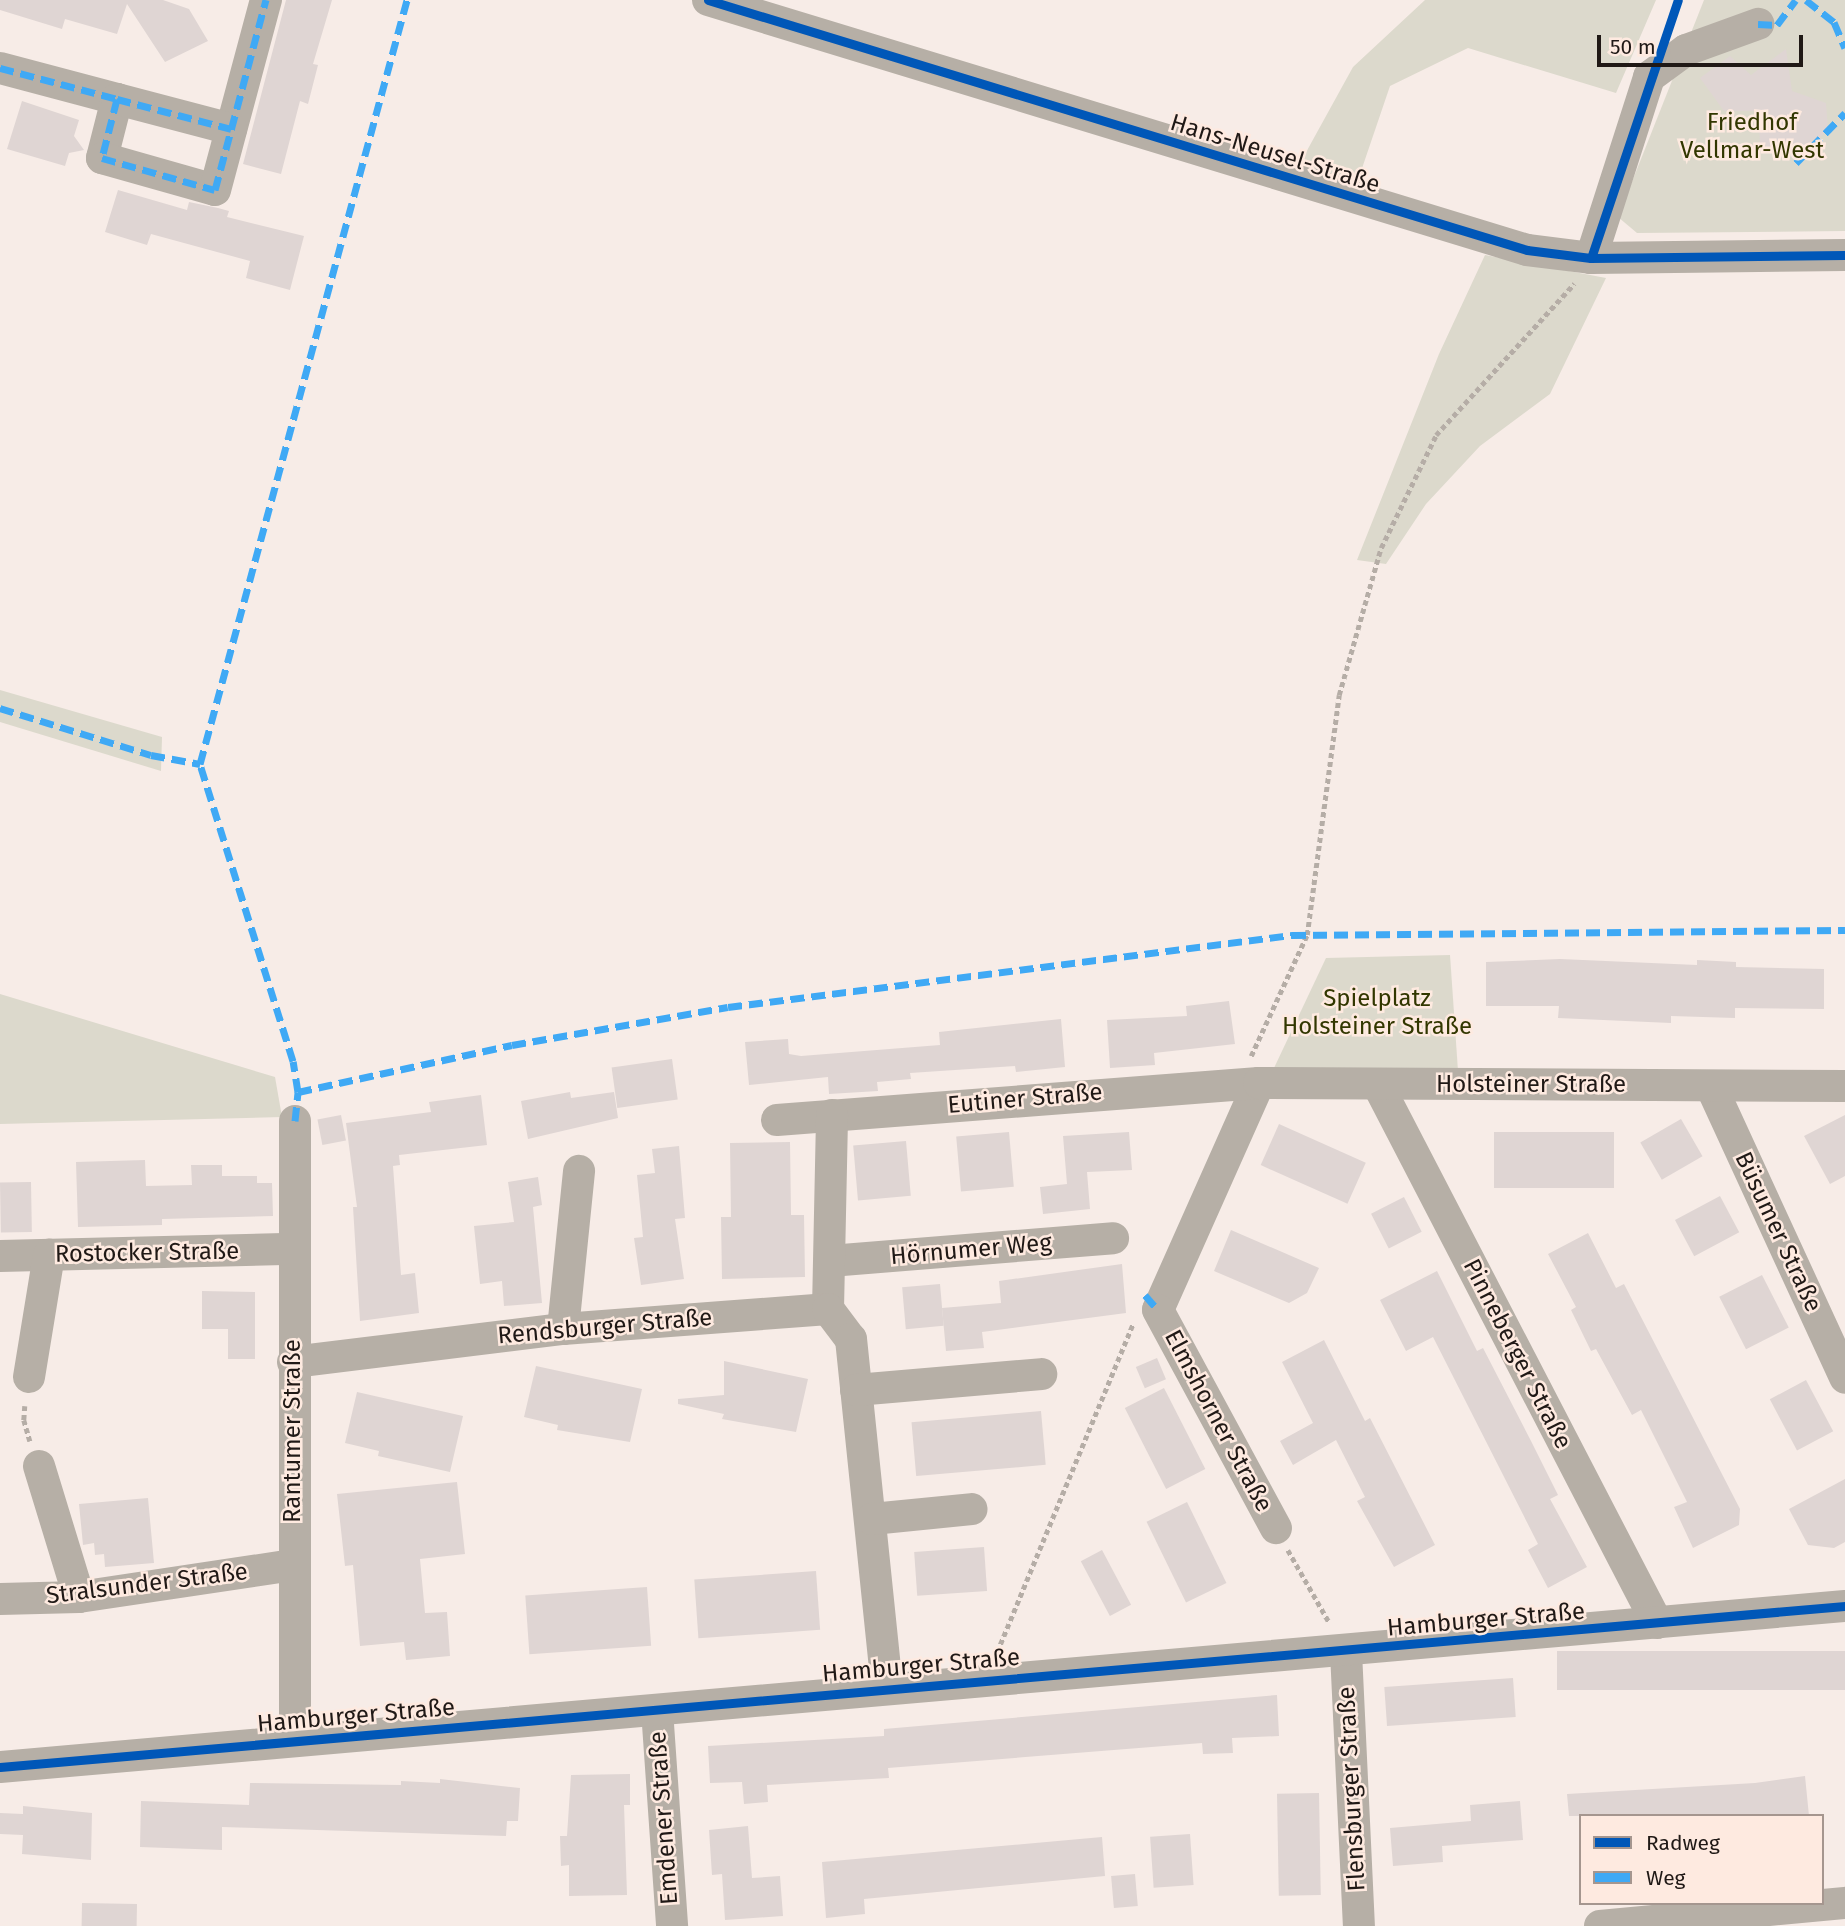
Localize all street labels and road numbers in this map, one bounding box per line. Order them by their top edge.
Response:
street label: Hans-Neusel-Straße [1167,108,1383,200]
street label: Holsteiner Straße [1436,1071,1626,1099]
street label: Eutiner Straße [946,1078,1104,1120]
street label: Büsumer Straße [1728,1147,1828,1317]
street label: Hörnumer Weg [889,1229,1053,1271]
street label: Rostocker Straße [55,1237,239,1269]
street label: Pinneberger Straße [1457,1254,1577,1454]
street label: Rendsburger Straße [496,1303,714,1351]
street label: Elmshorner Straße [1158,1325,1278,1517]
street label: Rantumer Straße [279,1339,307,1523]
street label: Stralsunder Straße [45,1557,249,1611]
street label: Hamburger Straße [1386,1597,1586,1643]
street label: Hamburger Straße [821,1643,1021,1689]
street label: Flensburger Straße [1332,1686,1372,1892]
street label: Hamburger Straße [256,1693,456,1739]
street label: Emdener Straße [644,1730,684,1906]

